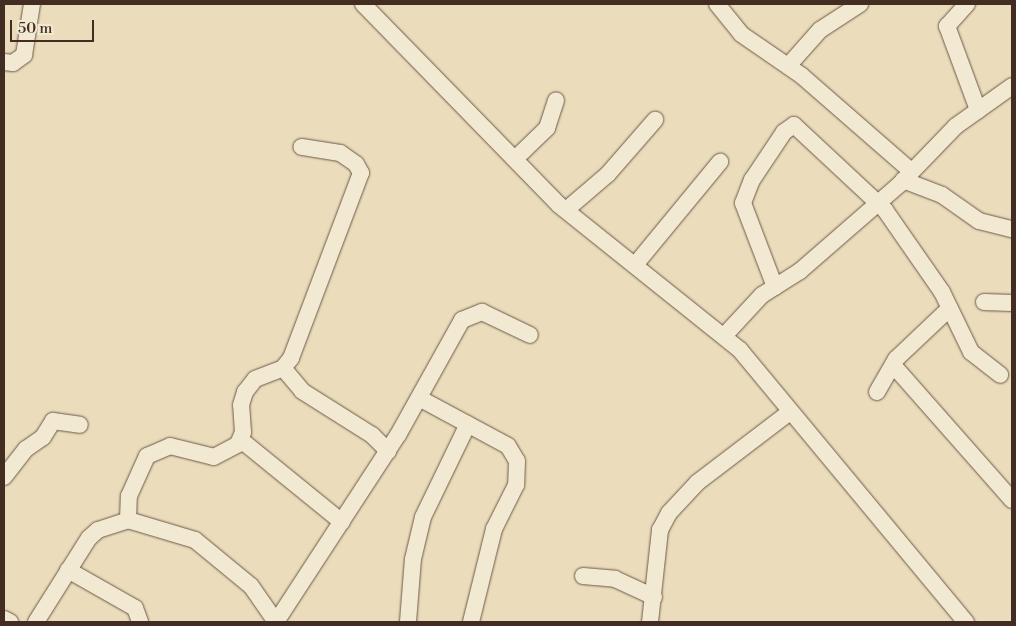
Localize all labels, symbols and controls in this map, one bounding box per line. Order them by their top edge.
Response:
scale bar [12,10,96,42]
text: 50 m [18,19,52,38]

